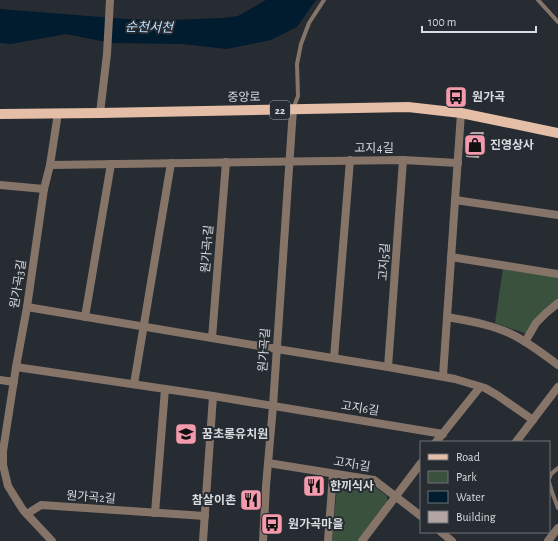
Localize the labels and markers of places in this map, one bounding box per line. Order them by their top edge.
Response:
bus stop icon: 원가곡 [443,84,469,110]
place label: 원가곡 [472,91,505,103]
shop icon: 진영상사 [462,132,488,158]
place label: 진영상사 [490,139,534,151]
school or university icon: 꿈초롱유치원 [173,421,199,447]
place label: 꿈초롱유치원 [202,428,268,440]
restaurant icon: 한끼식사 [301,473,327,499]
place label: 한끼식사 [330,479,374,492]
restaurant icon: 참살이촌 [238,487,264,513]
place label: 참살이촌 [192,494,236,506]
bus stop icon: 원가곡마을 [259,511,285,537]
place label: 원가곡마을 [288,518,343,530]

